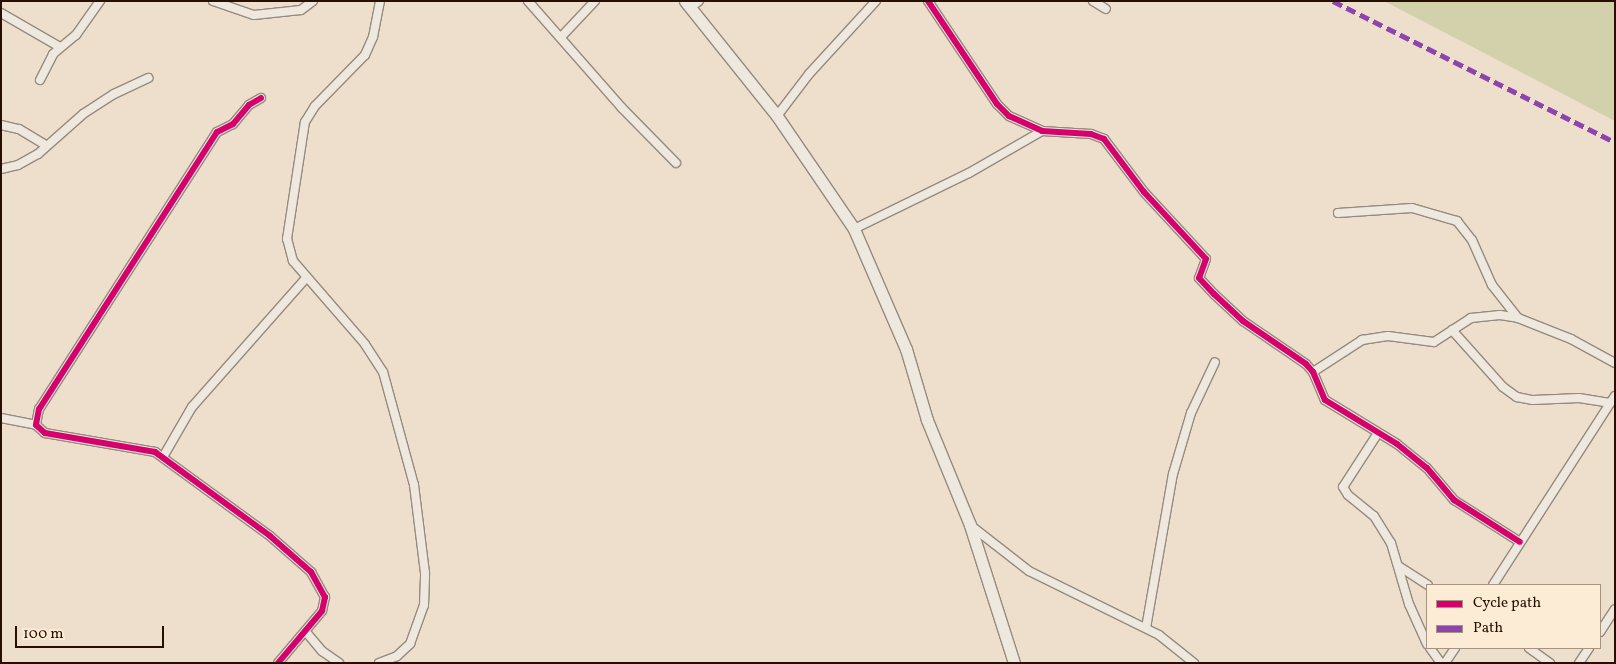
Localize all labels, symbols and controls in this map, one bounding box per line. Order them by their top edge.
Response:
legend [1426,584,1601,649]
text: Cycle path [1473,593,1541,614]
scale bar [18,616,166,648]
text: Path [1473,618,1503,639]
text: 100 m [23,624,63,645]

